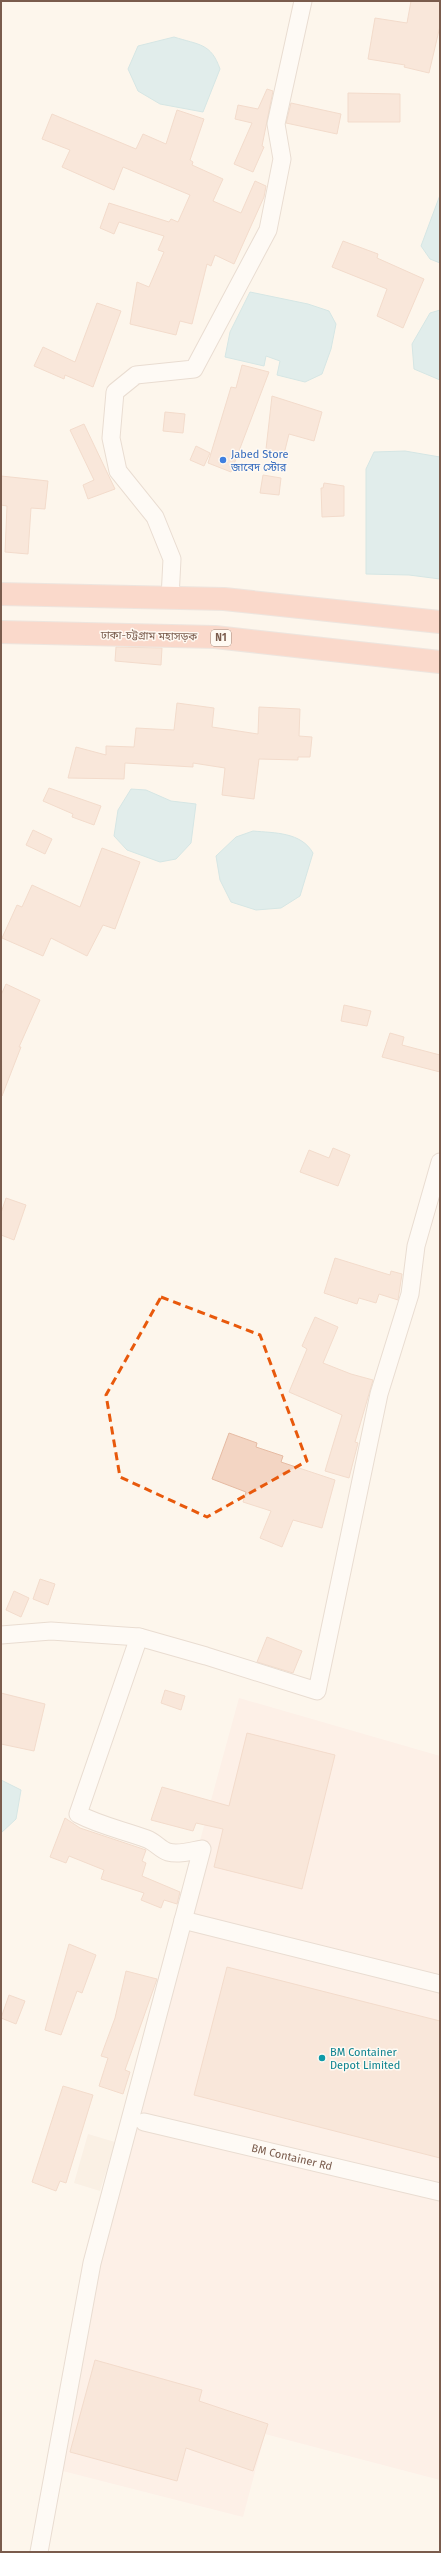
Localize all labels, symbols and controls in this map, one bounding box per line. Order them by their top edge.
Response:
place label: Jabed Store জাবেদ স্টোর [230,448,289,474]
marker: Jabed Store জাবেদ স্টোর [218,455,228,465]
street label: ঢাকা-চট্টগ্রাম মহাসড়ক [100,629,198,643]
road number: N1 [211,630,231,646]
place label: BM Container Depot Limited [330,2046,400,2072]
marker: BM Container Depot Limited [317,2053,327,2063]
street label: BM Container Rd [250,2141,334,2173]

